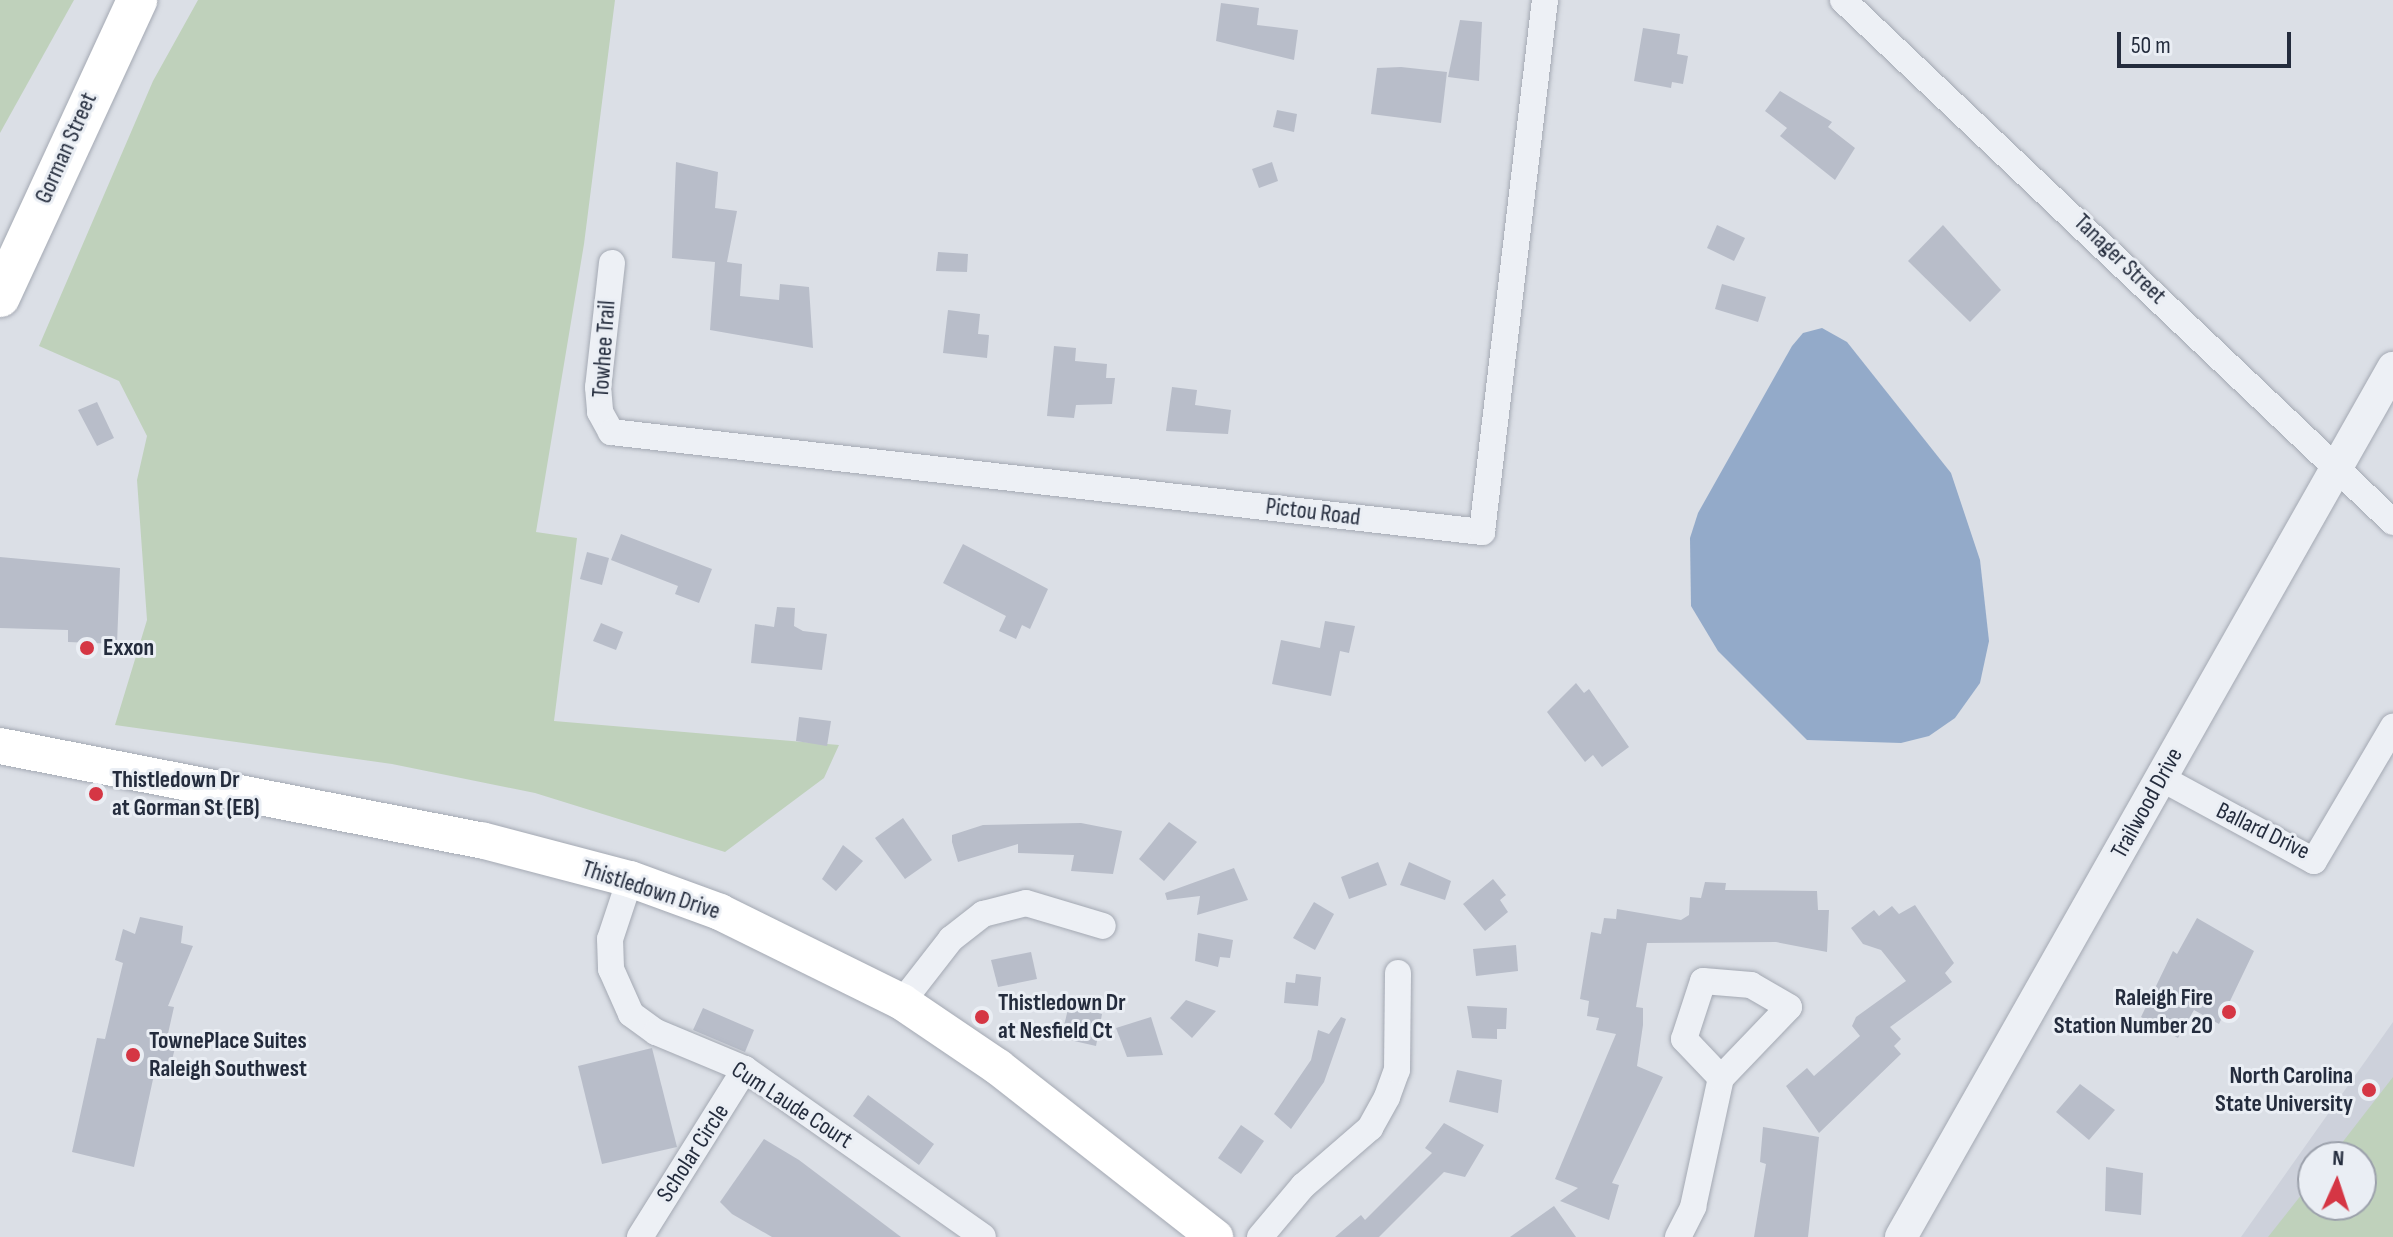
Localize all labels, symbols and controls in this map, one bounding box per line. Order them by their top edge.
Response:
scale bar [2121,16,2295,66]
text: 50 m [2131,31,2171,60]
street label: Gorman Street [29,88,103,208]
street label: Tanager Street [2068,208,2172,310]
street label: Towhee Trail [586,299,622,399]
street label: Pictou Road [1264,492,1362,532]
place label: Exxon [103,634,154,662]
marker: Exxon [78,639,96,657]
street label: Trailwood Drive [2105,743,2189,863]
place label: Thistledown Dr at Gorman St (EB) [112,766,260,822]
marker: Thistledown Dr at Gorman St (EB) [87,785,105,803]
street label: Ballard Drive [2212,796,2314,866]
street label: Thistledown Drive [578,854,724,926]
place label: Raleigh Fire Station Number 20 [2054,984,2213,1040]
place label: Thistledown Dr at Nesfield Ct [998,989,1126,1045]
marker: Raleigh Fire Station Number 20 [2220,1003,2238,1021]
marker: Thistledown Dr at Nesfield Ct [973,1008,991,1026]
place label: TownePlace Suites Raleigh Southwest [149,1027,307,1083]
marker: TownePlace Suites Raleigh Southwest [124,1046,142,1064]
street label: Cum Laude Court [726,1055,858,1155]
place label: North Carolina State University [2215,1062,2353,1118]
marker: North Carolina State University [2360,1081,2378,1099]
street label: Scholar Circle [651,1099,735,1207]
north arrow [2297,1141,2377,1221]
text: N [2332,1145,2345,1172]

